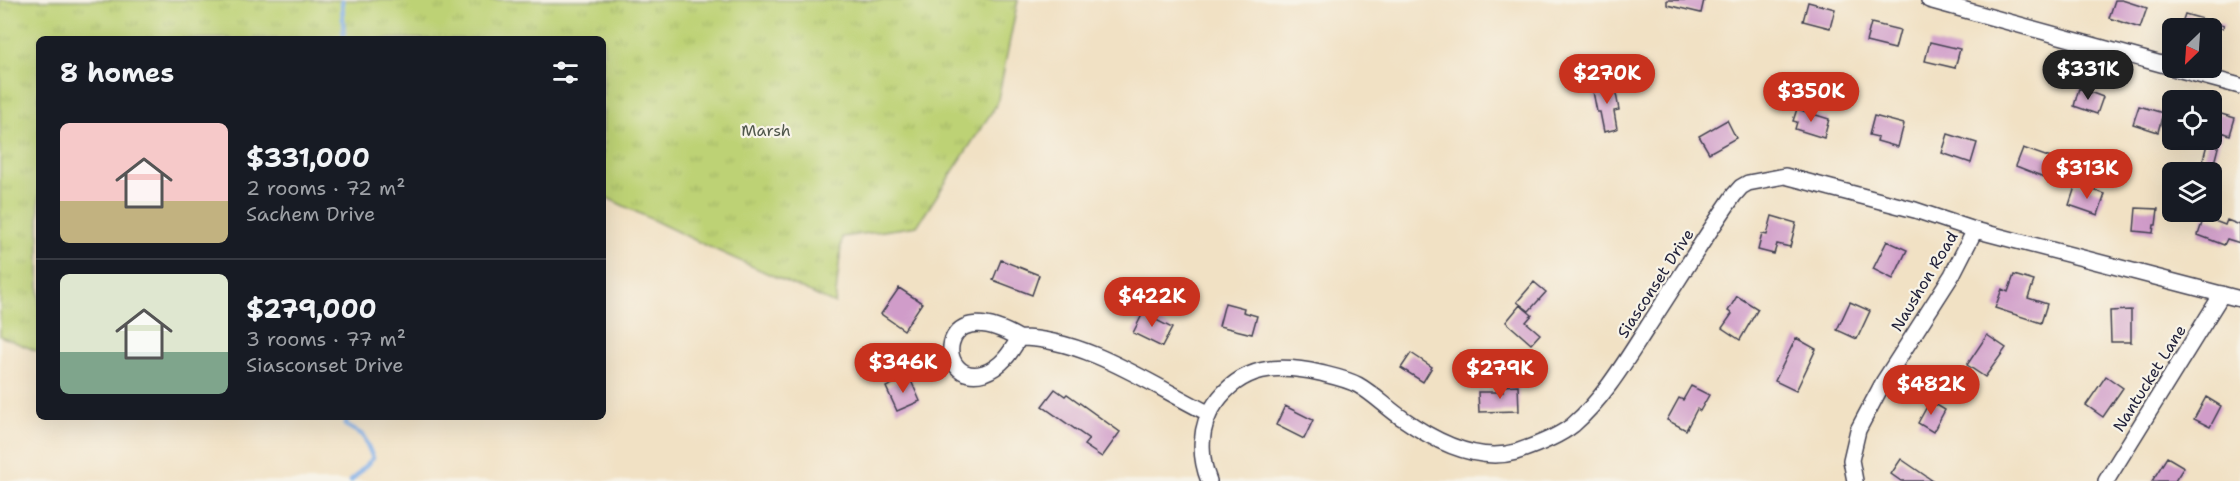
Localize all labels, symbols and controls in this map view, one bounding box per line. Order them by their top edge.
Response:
north arrow [2162,18,2222,78]
map controls [2162,18,2222,222]
pin: $331K [2046,50,2130,101]
pin: $270K [1565,54,1649,105]
text: 8 homes [60,55,174,90]
icon: filters [549,56,582,89]
text: $331K [2057,56,2120,82]
text: $270K [1573,60,1641,86]
pin: $350K [1769,72,1853,123]
text: $350K [1777,78,1845,104]
button: locate [2162,90,2222,150]
park label: Marsh [741,120,791,141]
text: $331,000 [246,140,370,175]
icon: home [108,147,180,219]
pin: $313K [2045,149,2129,200]
text: $313K [2055,155,2119,181]
button: layers [2162,162,2222,222]
text: 2 rooms · 72 m² [246,175,405,201]
text: Sachem Drive [246,201,375,227]
street label: Siasconset Drive [1612,225,1699,342]
street label: Naushon Road [1886,227,1963,335]
pin: $422K [1110,277,1194,328]
text: $422K [1118,283,1186,309]
text: $279,000 [246,291,377,326]
icon: home [108,298,180,370]
street label: Nantucket Lane [2108,321,2191,436]
text: 3 rooms · 77 m² [246,326,406,352]
pin: $346K [861,343,945,394]
text: $346K [869,349,937,375]
pin: $279K [1458,349,1542,400]
text: Siasconset Drive [246,352,404,378]
text: $279K [1466,355,1534,381]
pin: $482K [1889,365,1973,416]
text: $482K [1897,371,1965,397]

